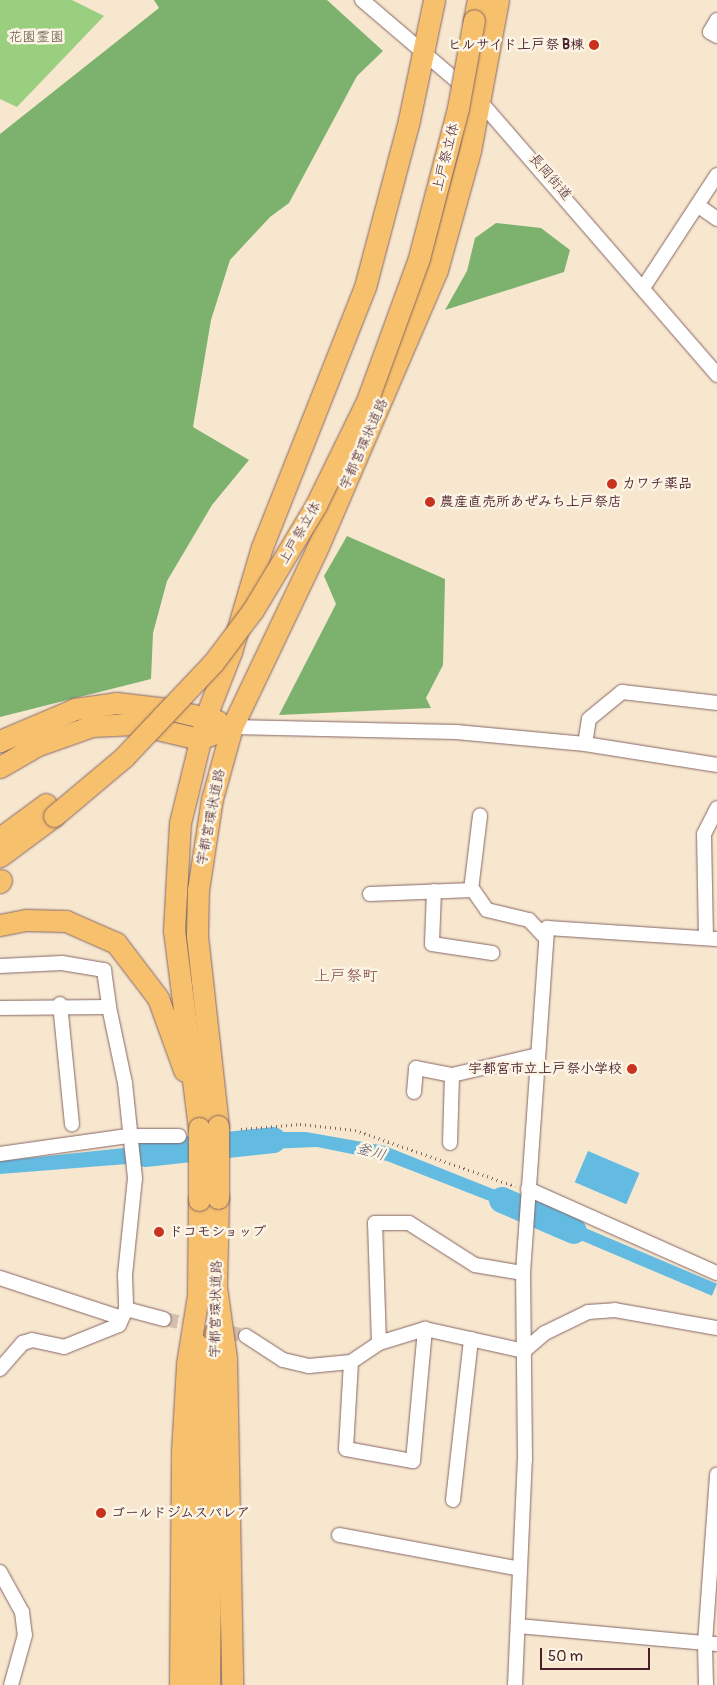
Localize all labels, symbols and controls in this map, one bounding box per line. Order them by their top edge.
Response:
park label: 花園霊園 [8,29,64,45]
place label: ヒルサイド上戸祭 B棟 [447,37,584,53]
marker: ヒルサイド上戸祭 B棟 [588,39,600,51]
street label: 上戸祭立体 [429,121,463,193]
street label: 長岡街道 [525,150,575,204]
street label: 宇都宮環状道路 [336,396,392,492]
place label: カワチ薬品 [622,476,692,492]
marker: カワチ薬品 [606,478,618,490]
place label: 農産直売所あぜみち上戸祭店 [440,494,622,510]
marker: 農産直売所あぜみち上戸祭店 [424,496,436,508]
street label: 上戸祭立体 [275,498,325,568]
street label: 宇都宮環状道路 [193,767,229,867]
district label: 上戸祭町 [314,966,378,986]
place label: 宇都宮市立上戸祭小学校 [468,1061,622,1077]
marker: 宇都宮市立上戸祭小学校 [626,1063,638,1075]
water label: 釜川 [354,1139,388,1165]
place label: ドコモショップ [169,1224,267,1240]
marker: ドコモショップ [153,1226,165,1238]
street label: 宇都宮環状道路 [207,1260,225,1358]
place label: ゴールドジムスパレア [111,1505,251,1521]
marker: ゴールドジムスパレア [95,1507,107,1519]
scale bar [542,1638,652,1670]
text: 50 m [548,1647,583,1666]

